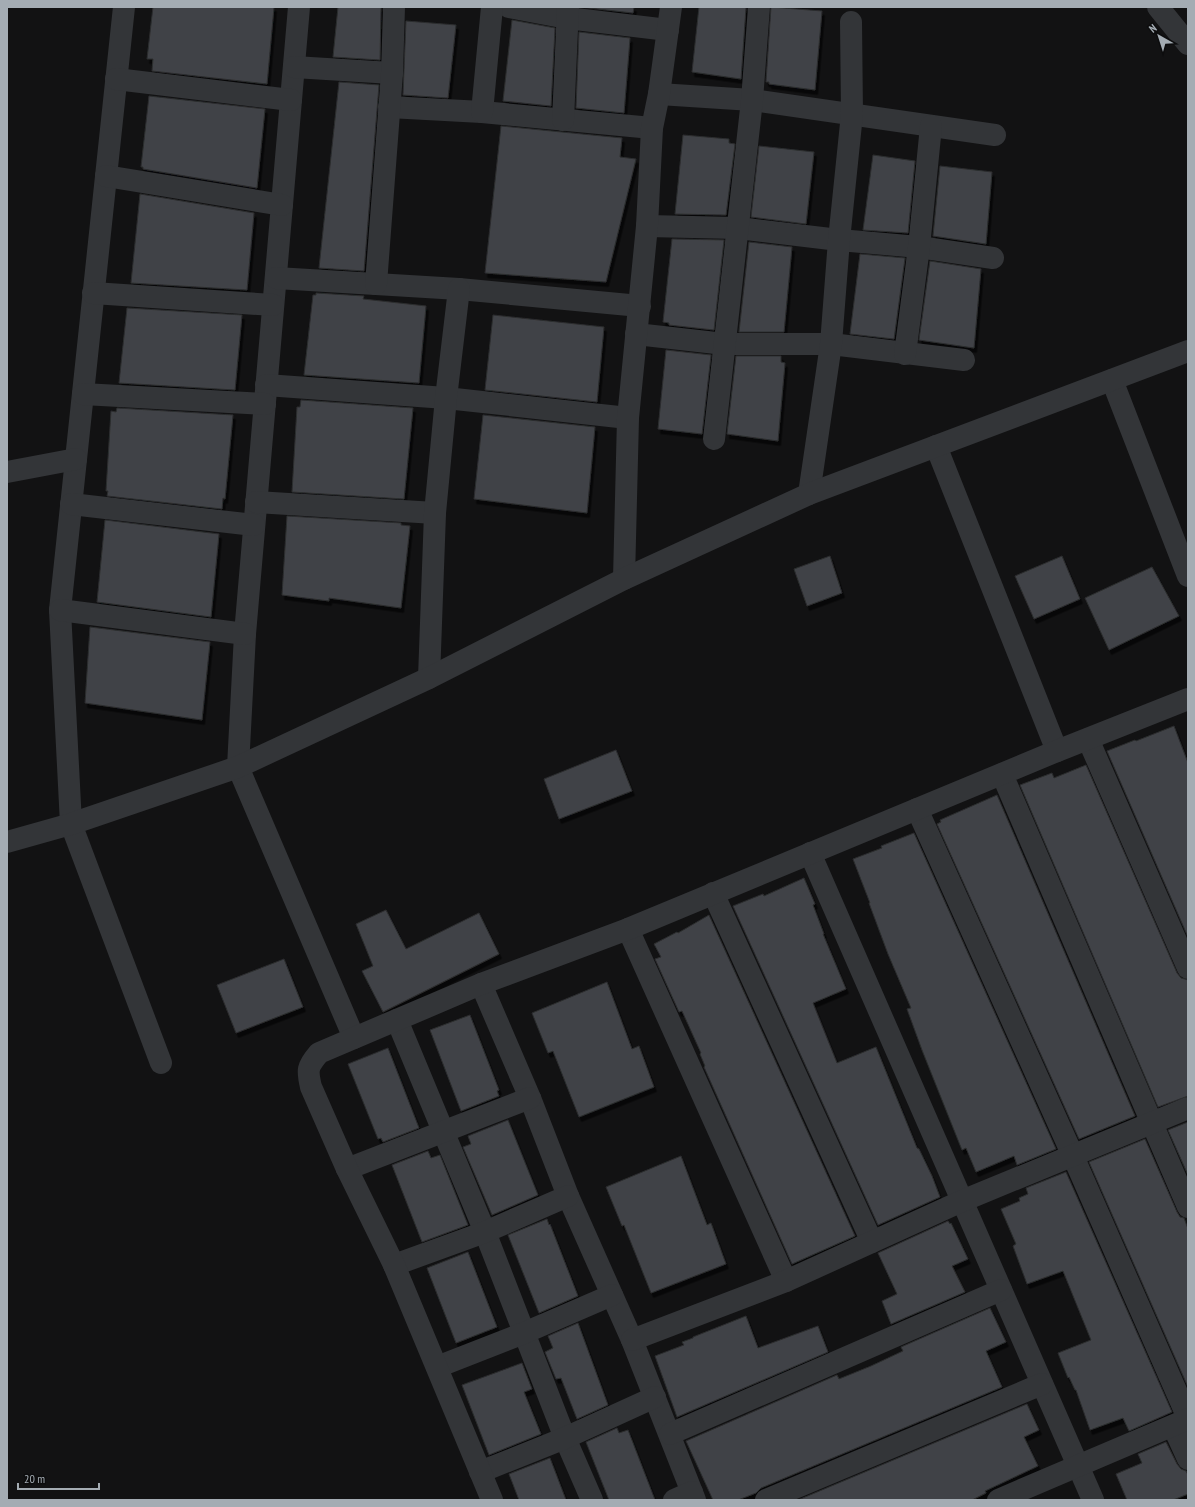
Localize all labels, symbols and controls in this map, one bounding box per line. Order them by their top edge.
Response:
north arrow [1139,16,1179,56]
text: N [1146,21,1159,36]
scale bar [18,1465,99,1491]
text: 20 m [24,1471,45,1486]

